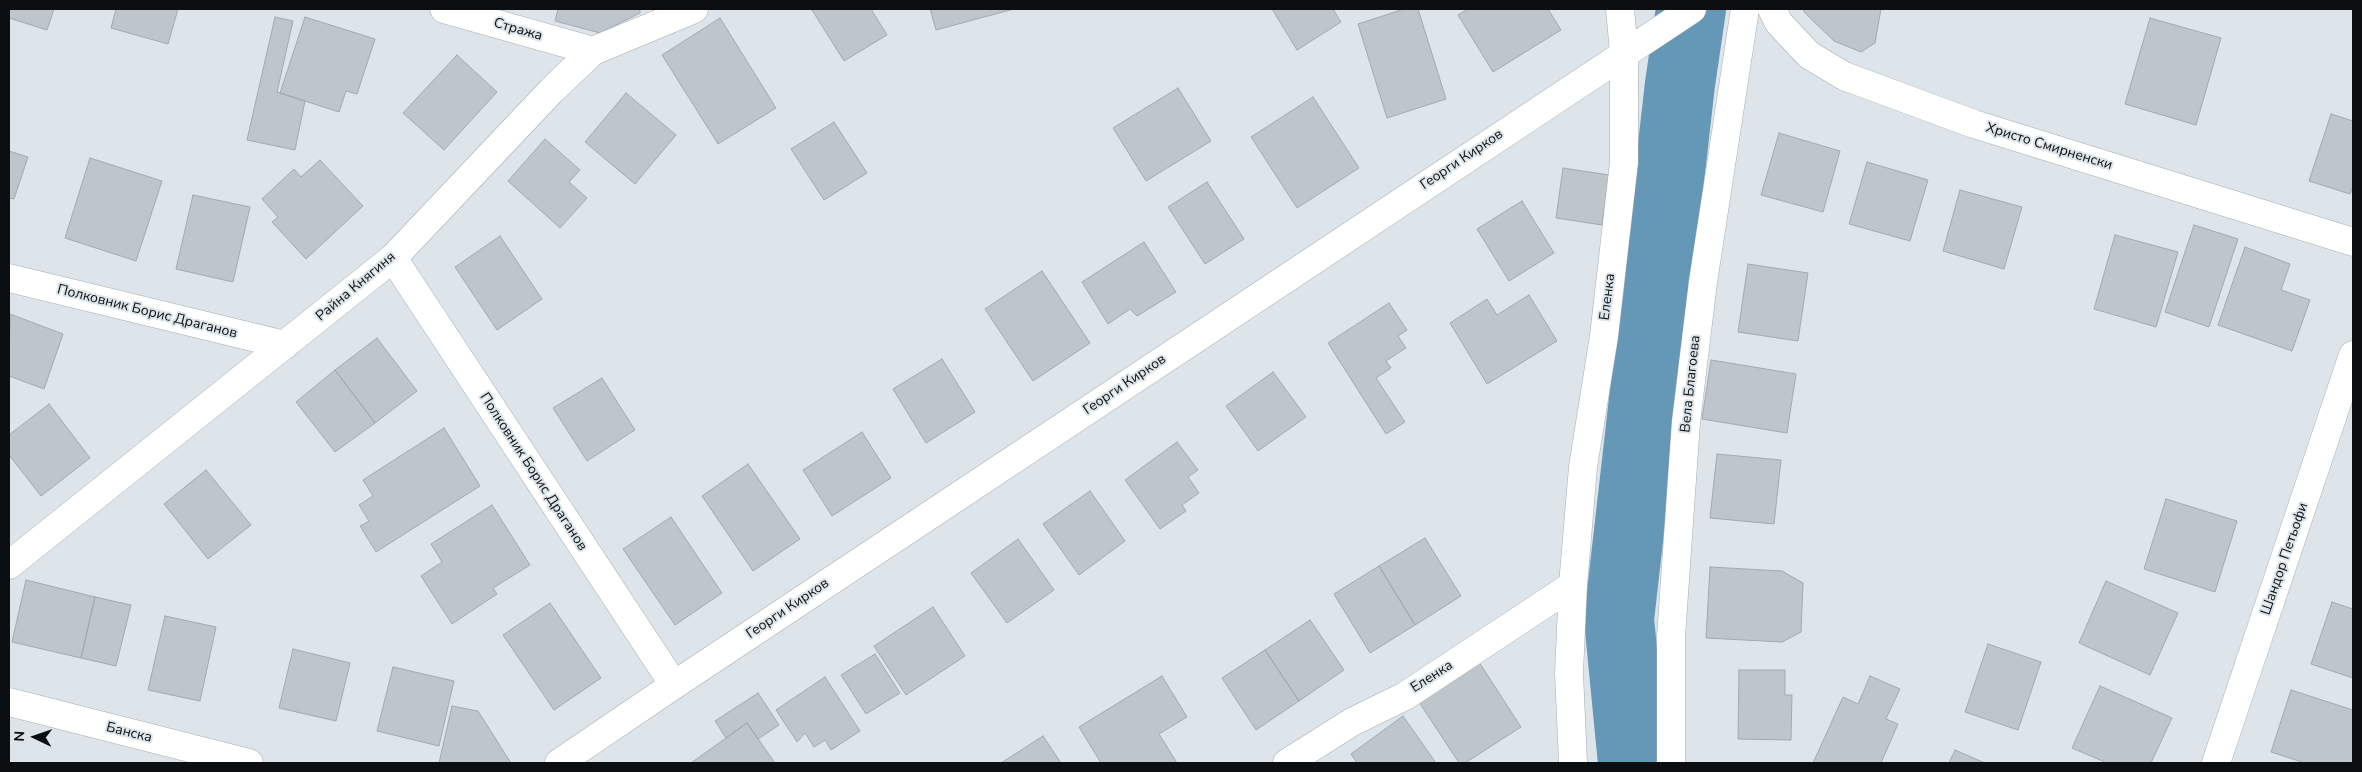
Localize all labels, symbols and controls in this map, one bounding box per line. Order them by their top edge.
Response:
street label: Стража [492,15,544,45]
street label: Христо Смирненски [1984,120,2114,174]
street label: Георги Кирков [1418,126,1506,194]
street label: Райна Княгиня [313,249,399,325]
street label: Еленка [1597,273,1619,321]
street label: Полковник Борис Драганов [55,282,239,342]
street label: Вела Благоева [1678,334,1704,434]
street label: Георги Кирков [1081,351,1169,419]
street label: Полковник Борис Драганов [476,390,590,554]
street label: Шандор Петьофи [2258,501,2312,617]
street label: Георги Кирков [744,575,832,643]
street label: Еленка [1408,657,1456,697]
north arrow [10,712,60,762]
street label: Банска [104,719,154,747]
text: N [10,730,29,742]

